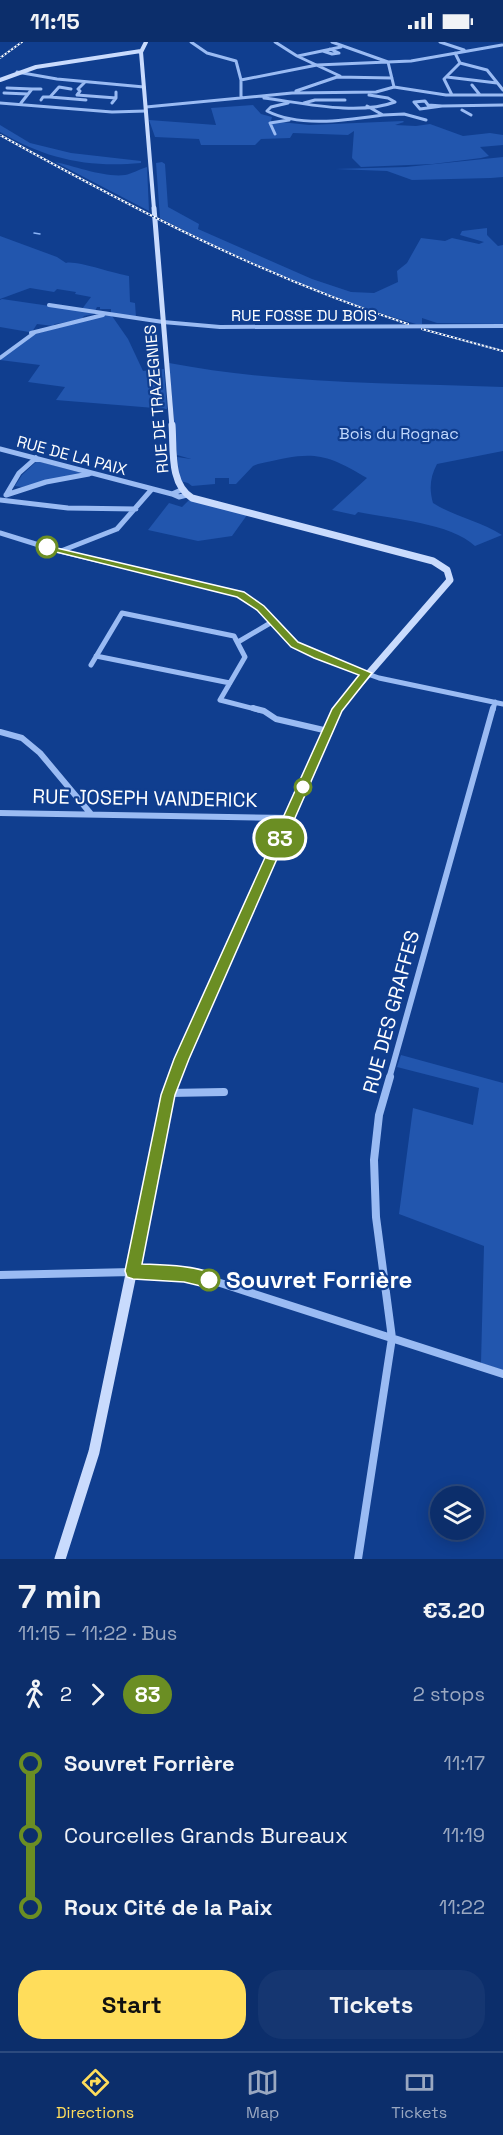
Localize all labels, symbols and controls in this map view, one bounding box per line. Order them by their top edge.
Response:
text: 11:15 [30,7,80,35]
street label: RUE FOSSE DU BOIS [231,305,377,326]
street label: RUE DE TRAZEGNIES [140,324,173,474]
park label: Bois du Rognac [339,423,459,444]
street label: RUE DE LA PAIX [14,431,129,480]
unlabelled marker [36,536,58,558]
unlabelled marker [294,778,312,796]
street label: RUE JOSEPH VANDERICK [32,783,258,813]
line badge: 83 [253,818,307,858]
text: 83 [267,825,293,852]
street label: RUE DES GRAFFES [357,928,425,1096]
place label: Souvret Forrière [226,1264,412,1295]
marker: Souvret Forrière [198,1269,220,1291]
map controls [430,1486,484,1540]
button: layers [430,1486,484,1540]
text: 7 min [18,1576,102,1618]
text: €3.20 [423,1596,485,1624]
text: 11:15 – 11:22 · Bus [18,1620,177,1646]
icon: walk [18,1678,51,1711]
icon: forward [81,1678,114,1711]
text: 2 [60,1681,72,1707]
text: 83 [135,1681,160,1708]
text: 2 stops [413,1681,485,1707]
text: Souvret Forrière [64,1749,235,1777]
text: 11:17 [444,1750,485,1776]
text: Courcelles Grands Bureaux [64,1821,348,1849]
text: 11:19 [443,1822,485,1848]
text: Roux Cité de la Paix [64,1893,273,1921]
text: 11:22 [439,1894,485,1920]
button: Start [18,1970,246,2039]
button: Tickets [258,1970,485,2039]
tab: Directions [56,2066,134,2123]
tab: Map [246,2066,279,2123]
tab: Tickets [391,2066,447,2123]

